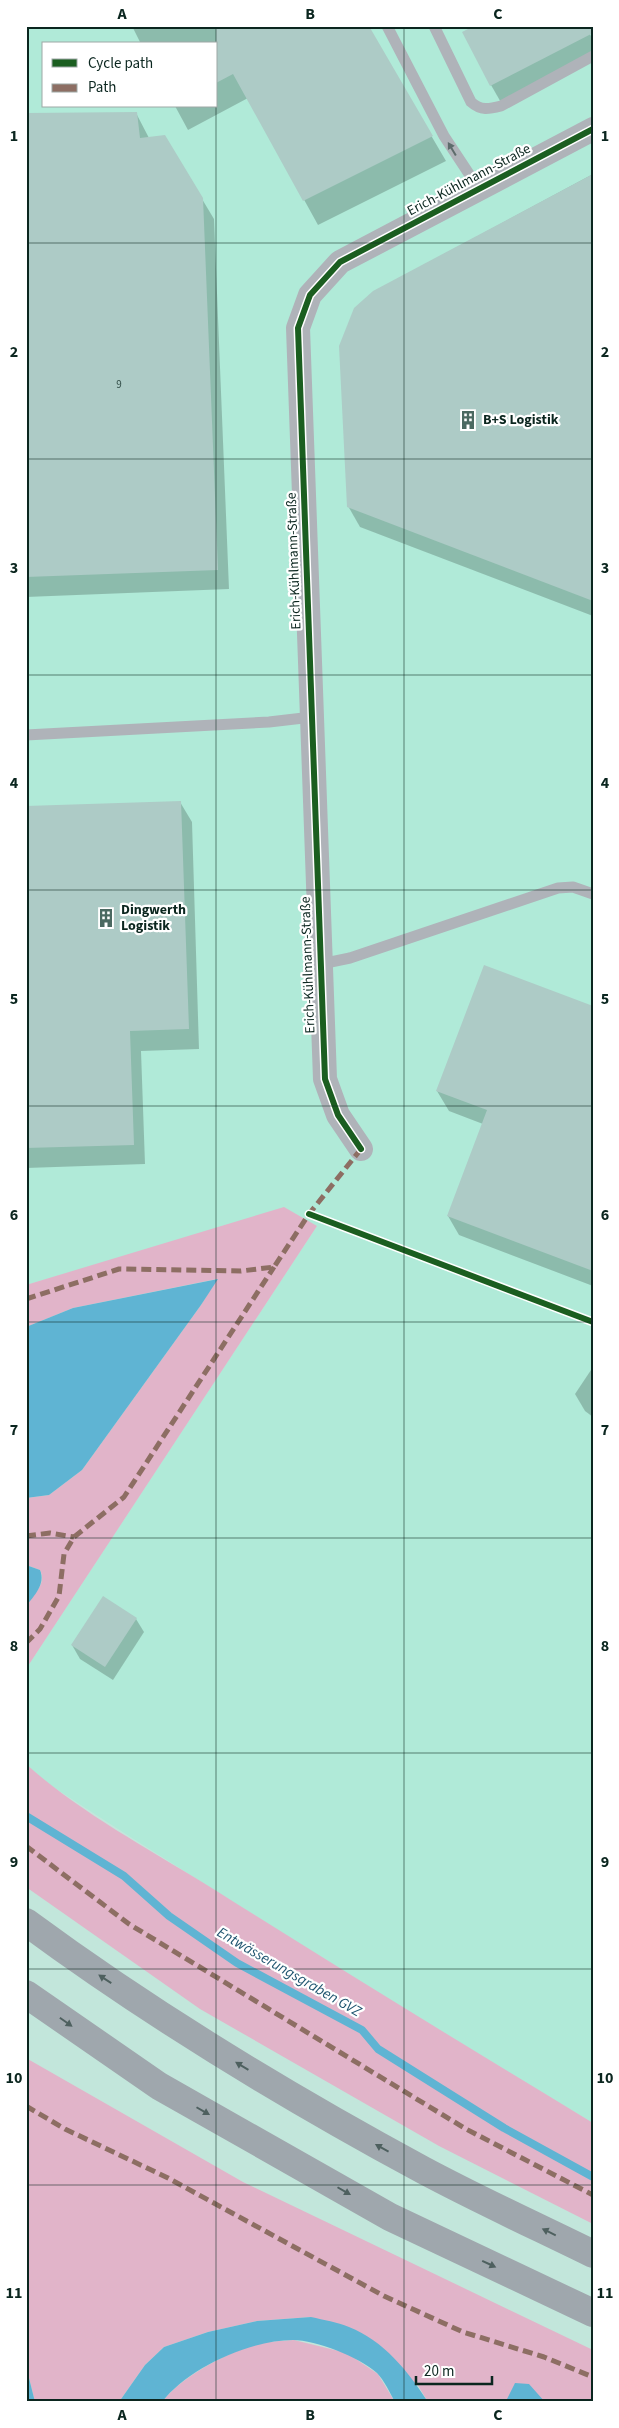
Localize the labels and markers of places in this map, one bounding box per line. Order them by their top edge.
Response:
building icon: B+S Logistik [457,409,479,431]
place label: B+S Logistik [483,410,559,430]
place label: Dingwerth Logistik [121,900,186,936]
building icon: Dingwerth Logistik [95,907,117,929]

